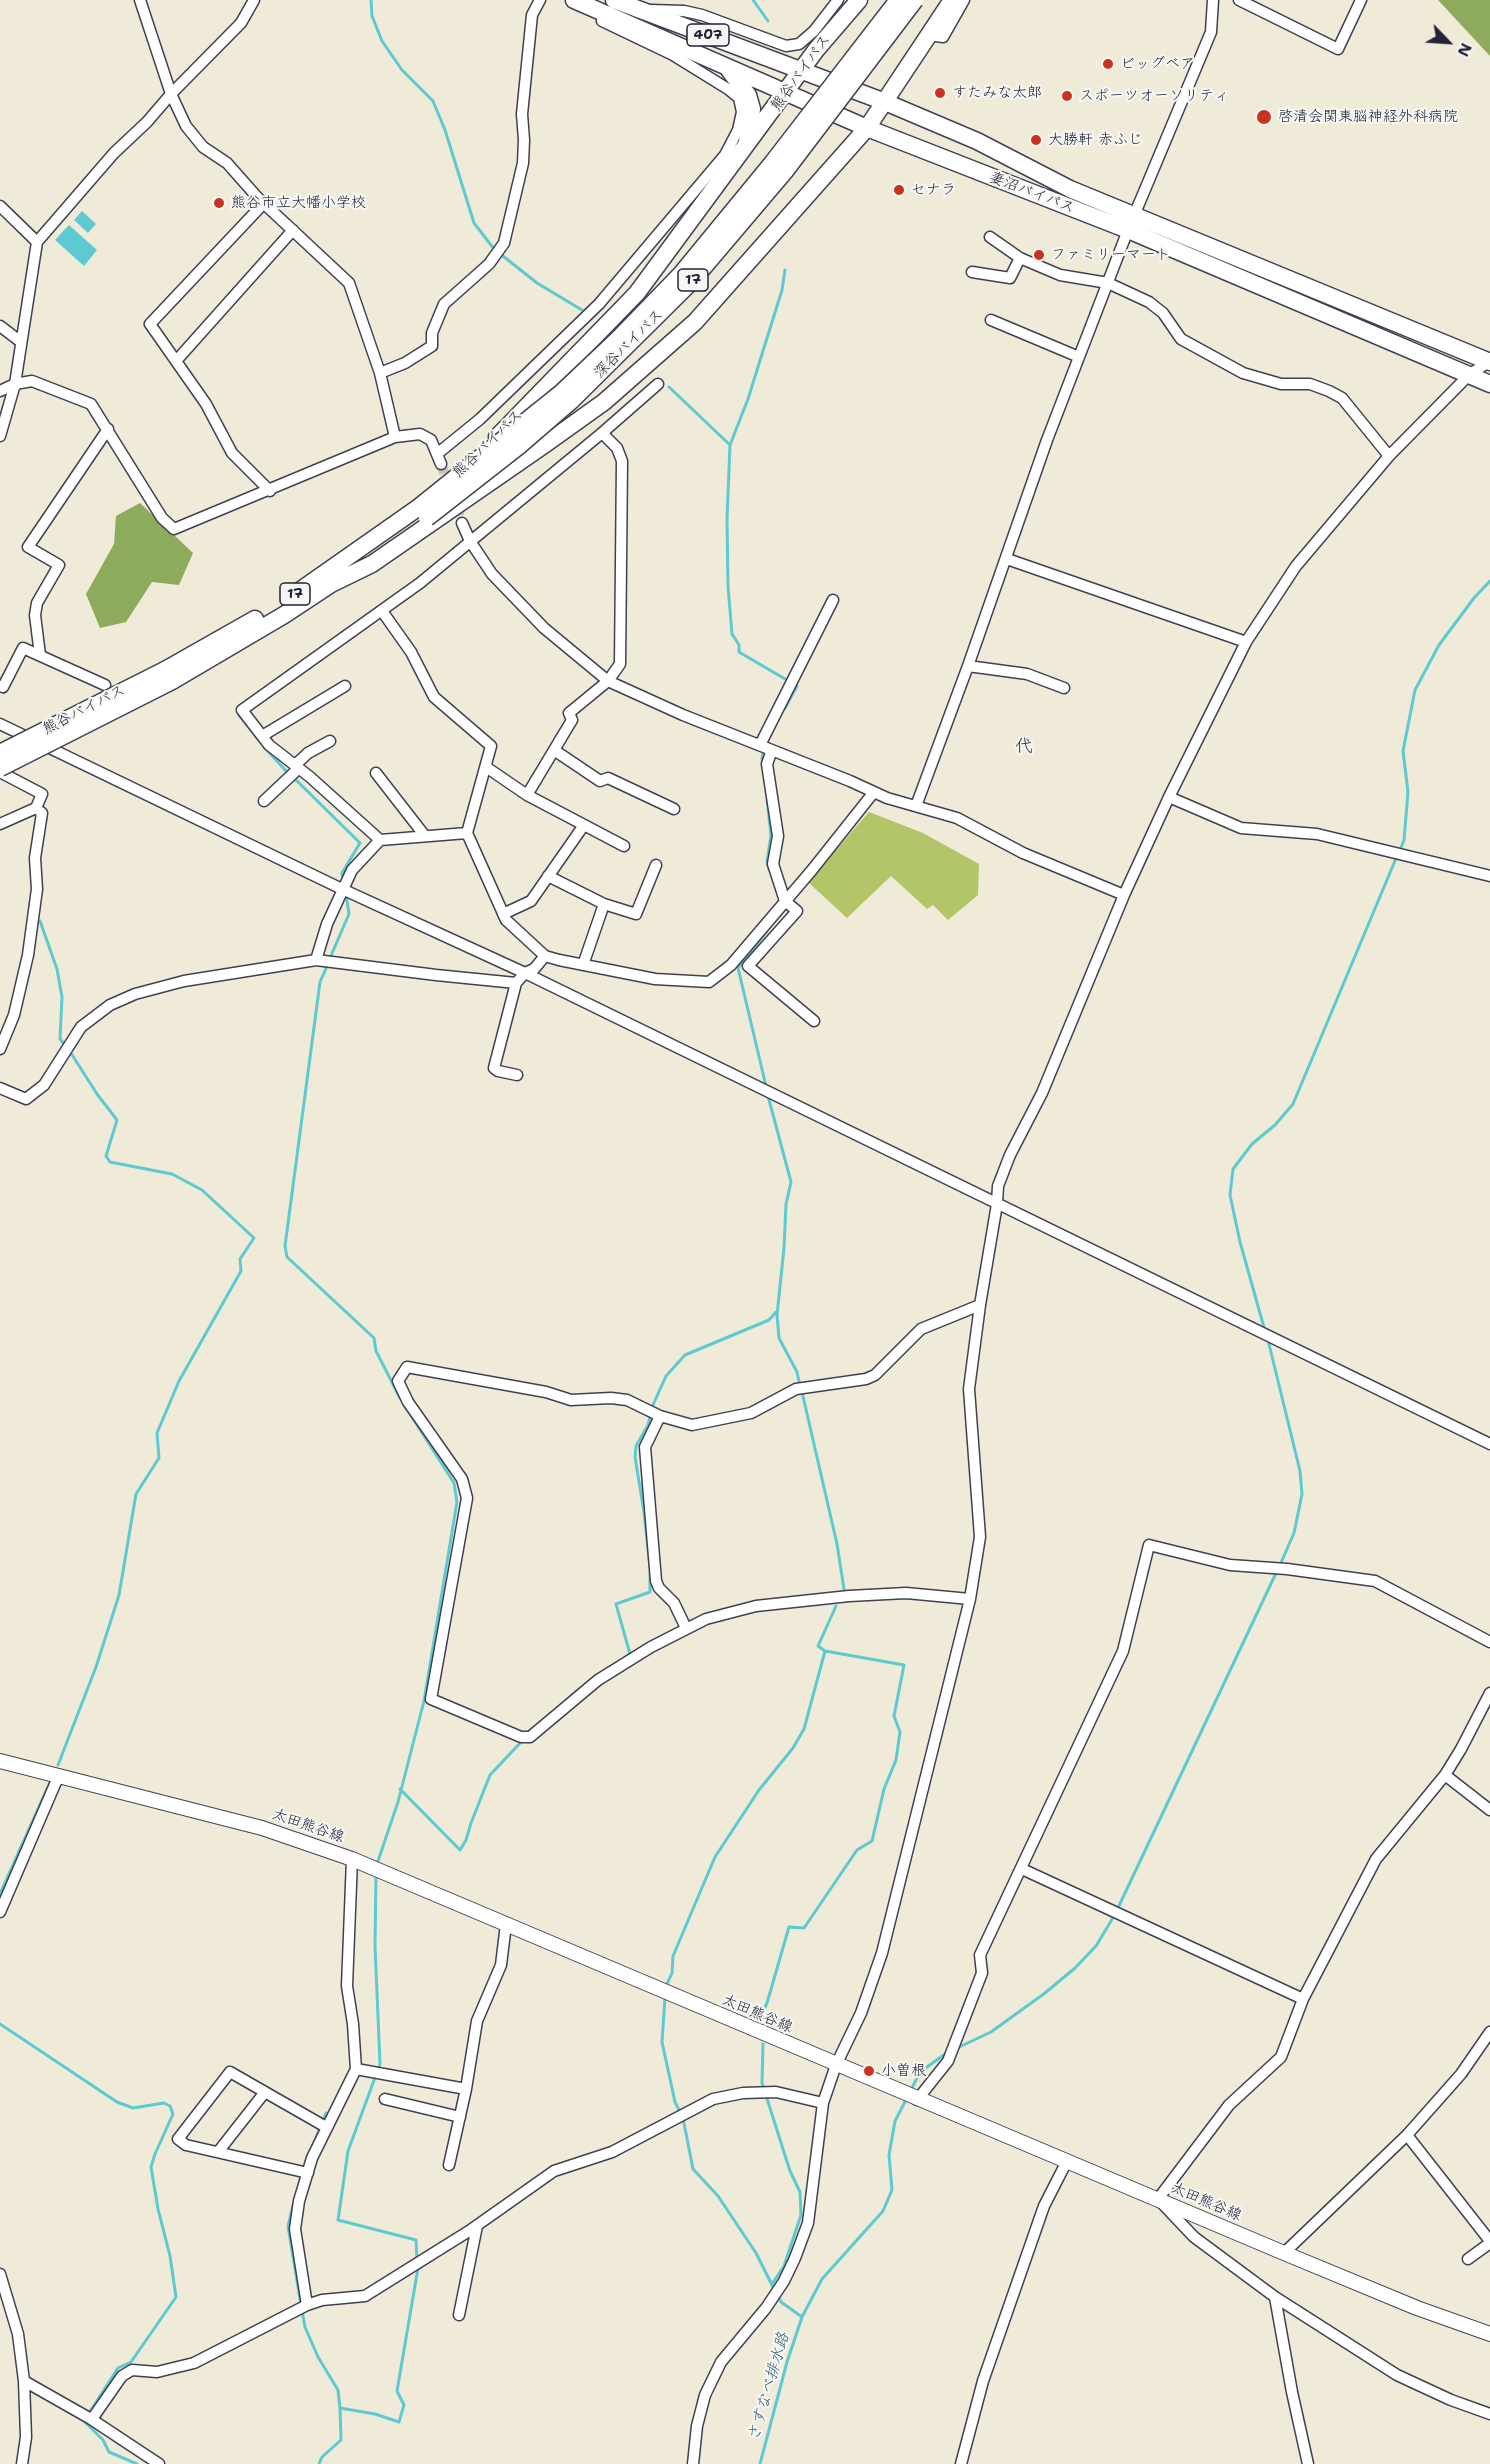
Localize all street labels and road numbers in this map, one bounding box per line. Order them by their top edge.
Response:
road number: 407 [687,24,729,46]
street label: 熊谷バイパス [767,31,835,115]
street label: 妻沼バイパス [987,168,1077,218]
road number: 17 [678,269,708,291]
street label: 深谷バイパス [591,306,667,382]
street label: 熊谷バイパス [449,406,527,482]
road number: 17 [280,583,310,605]
street label: 熊谷バイパス [40,682,128,738]
street label: 太田熊谷線 [270,1805,346,1847]
street label: 太田熊谷線 [719,1991,795,2037]
street label: 太田熊谷線 [1168,2179,1244,2225]

